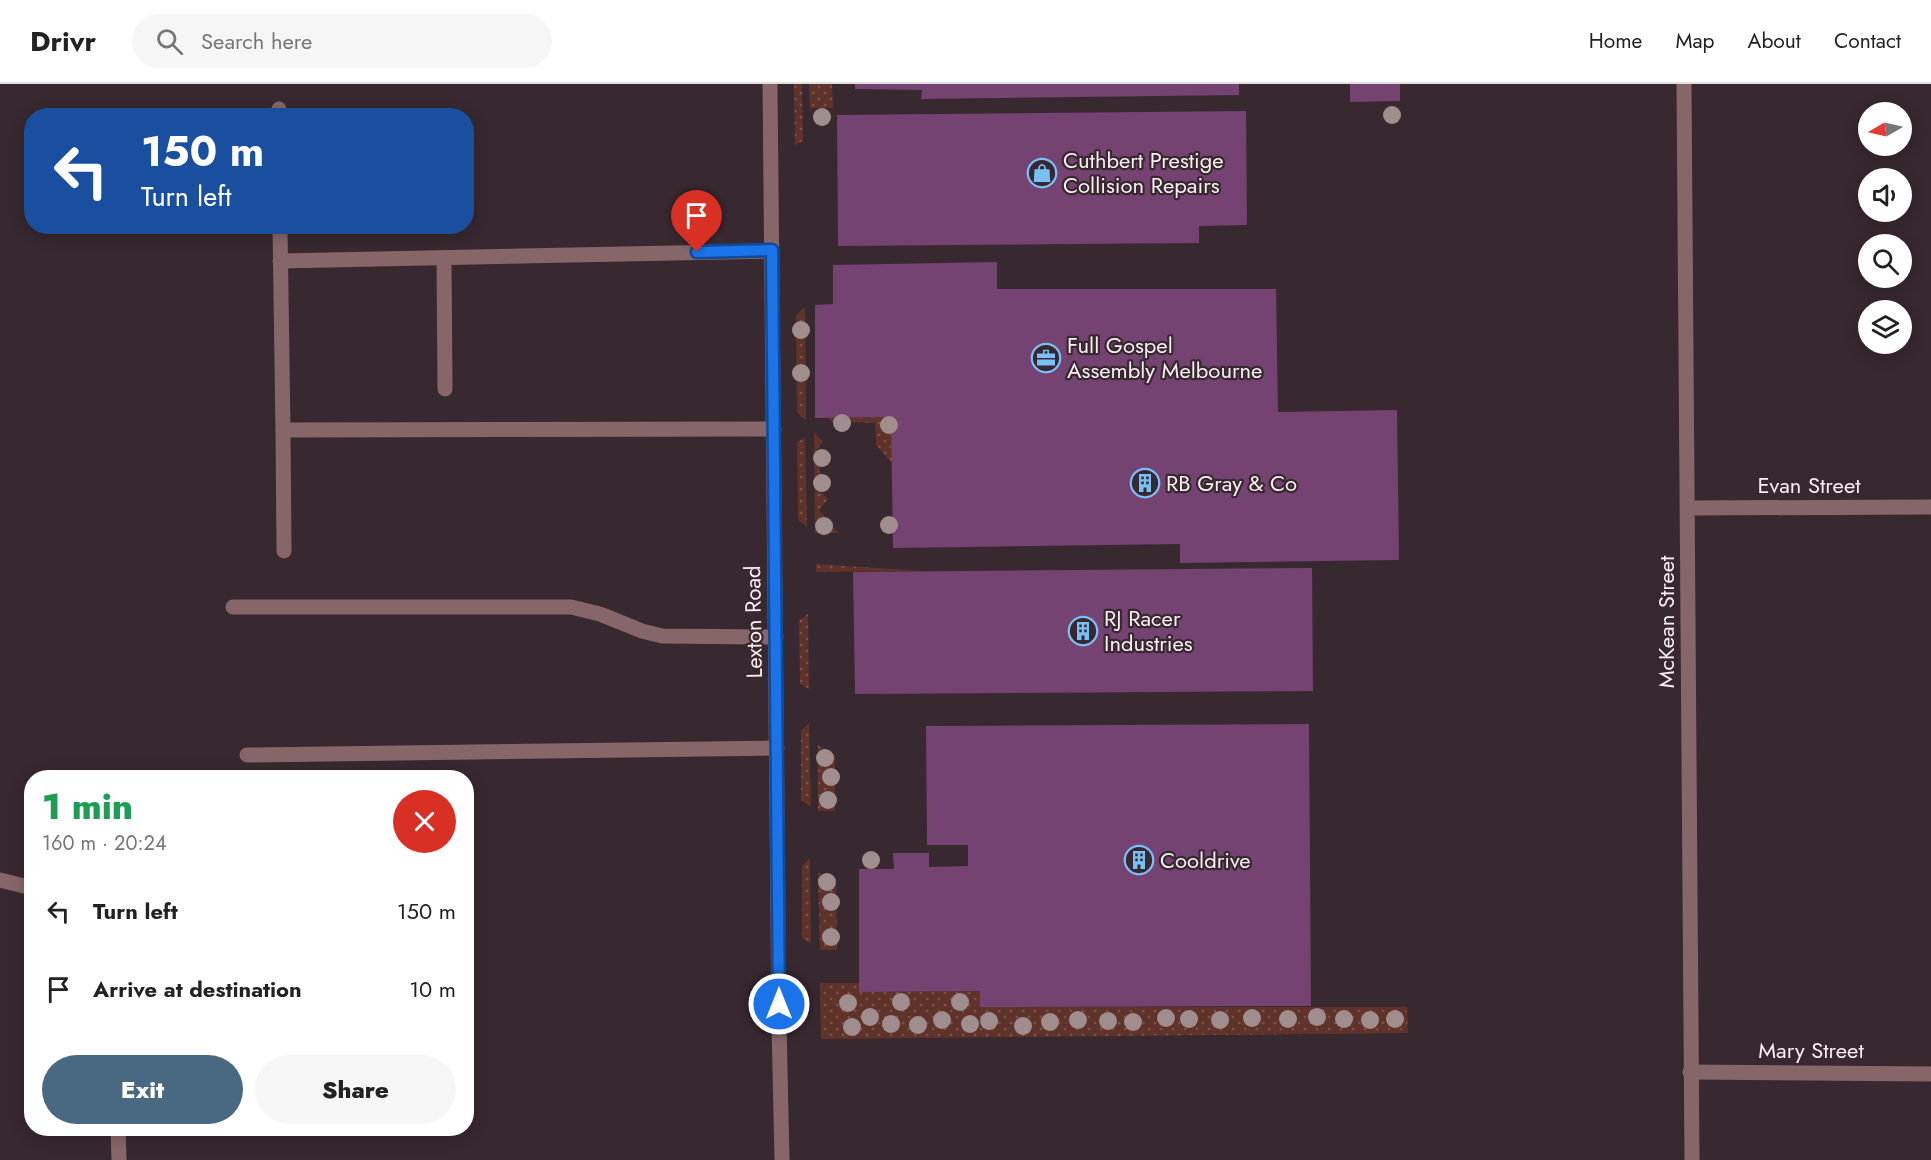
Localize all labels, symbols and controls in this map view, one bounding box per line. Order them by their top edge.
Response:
search box [132,14,552,68]
text: Drivr [30,21,96,62]
icon: search [153,25,186,58]
text: Search here [201,25,312,57]
text: Home [1589,26,1642,56]
text: Map [1675,26,1715,56]
text: About [1748,26,1801,56]
text: Contact [1834,26,1901,56]
north arrow [1858,102,1912,156]
map controls [1858,102,1912,354]
text: 150 m [141,121,264,182]
icon: left [42,132,120,210]
place label: Cuthbert Prestige Collision Repairs [1063,144,1224,201]
shop icon: Cuthbert Prestige Collision Repairs [1026,157,1058,189]
button: sound [1858,168,1912,222]
text: Turn left [141,177,231,216]
pin [671,190,722,252]
icon: arrive [680,199,713,232]
button: search [1858,234,1912,288]
button: layers [1858,300,1912,354]
place label: Full Gospel Assembly Melbourne [1067,329,1262,386]
office icon: Full Gospel Assembly Melbourne [1030,342,1062,374]
building icon: RB Gray & Co [1129,467,1161,499]
place label: RB Gray & Co [1166,467,1297,499]
street label: Evan Street [1757,469,1861,501]
street label: McKean Street [1650,555,1682,688]
street label: Lexton Road [736,565,770,679]
place label: RJ Racer Industries [1104,602,1193,659]
building icon: RJ Racer Industries [1067,615,1099,647]
text: 1 min [42,780,133,832]
button: close [393,790,456,853]
text: 160 m · 20:24 [42,829,167,858]
building icon: Cooldrive [1123,844,1155,876]
place label: Cooldrive [1160,844,1251,876]
icon: left [42,895,75,928]
text: Turn left [93,895,178,927]
text: 150 m [397,895,456,927]
position arrow [747,972,811,1036]
icon: arrive [42,973,75,1006]
text: Arrive at destination [93,973,302,1005]
text: 10 m [409,973,456,1005]
street label: Mary Street [1758,1034,1864,1066]
button: Exit [42,1055,243,1124]
button: Share [255,1055,456,1124]

